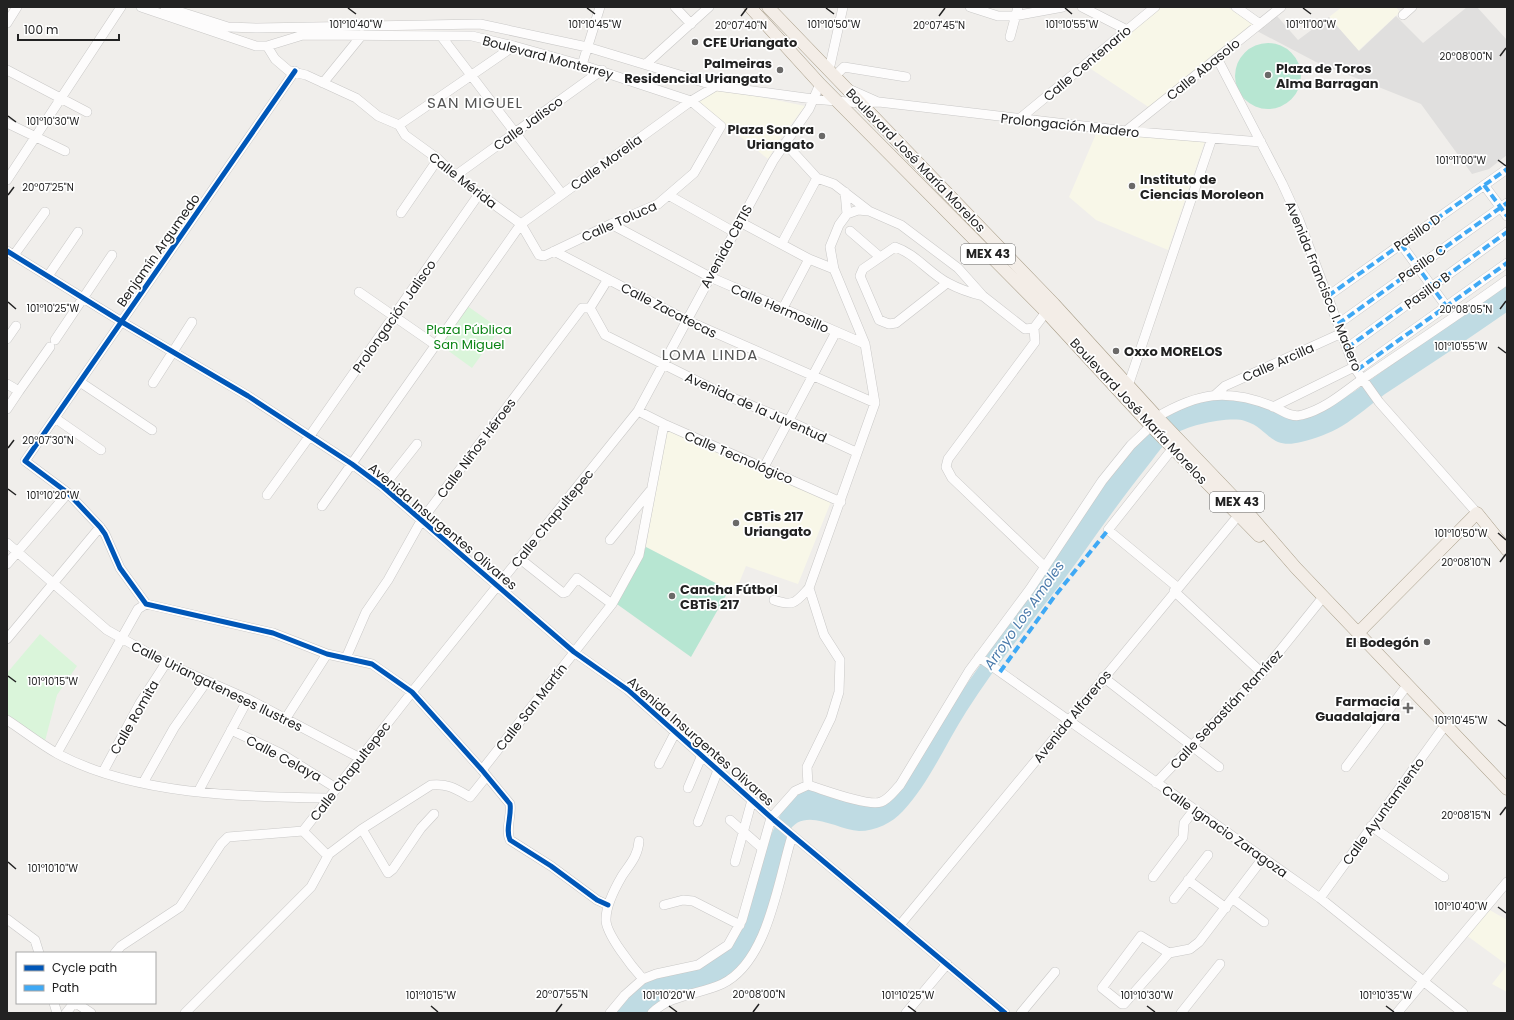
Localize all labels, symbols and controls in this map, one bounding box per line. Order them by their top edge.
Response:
scale bar [18,16,119,42]
text: 101°10'40"W [329,17,383,32]
text: 101°10'45"W [568,17,622,32]
text: 101°10'50"W [807,17,861,32]
text: 101°10'55"W [1045,17,1099,32]
text: 101°11'00"W [1286,17,1336,32]
text: 20°07'40"N [715,18,767,33]
text: 20°07'45"N [913,18,965,33]
text: 100 m [24,21,58,38]
street label: Calle Centenario [1039,21,1135,106]
street label: Boulevard Monterrey [480,31,616,84]
place label: CFE Uriangato [703,33,797,52]
street label: Calle Abasolo [1162,34,1244,105]
marker: CFE Uriangato [690,37,700,47]
text: 20°08'00"N [1440,49,1492,64]
place label: Palmeiras Residencial Uriangato [624,54,772,88]
place label: Plaza de Toros Alma Barragan [1276,59,1379,93]
marker: Palmeiras Residencial Uriangato [775,65,785,75]
marker: Plaza de Toros Alma Barragan [1263,70,1273,80]
street label: Boulevard José María Morelos [842,84,990,237]
district label: SAN MIGUEL [427,92,523,113]
street label: Calle Jalisco [490,92,567,155]
street label: Prolongación Madero [1000,109,1140,142]
text: 101°10'30"W [27,114,80,129]
place label: Plaza Sonora Uriangato [727,120,814,154]
street label: Calle Morelia [567,130,646,195]
marker: Plaza Sonora Uriangato [817,131,827,141]
street label: Calle Mérida [425,148,501,213]
text: 101°11'00"W [1436,153,1486,168]
place label: Instituto de Ciencias Moroleon [1140,170,1264,204]
text: 20°07'25"N [22,180,74,195]
marker: Instituto de Ciencias Moroleon [1127,181,1137,191]
street label: Benjamín Argumedo [112,190,205,311]
street label: Calle Toluca [579,196,660,246]
street label: Avenida Francisco I. Madero [1281,198,1366,374]
street label: Avenida CBTIS [696,201,757,291]
street label: Pasillo D [1390,209,1445,256]
street label: Pasillo C [1395,240,1450,287]
road number: MEX 43 [961,244,1015,264]
street label: Prolongación Jalisco [348,256,441,377]
street label: Pasillo B [1400,267,1454,314]
street label: Calle Zacatecas [617,278,720,343]
street label: Calle Hermosillo [728,279,832,338]
text: 101°10'25"W [27,301,80,316]
text: 20°08'05"N [1440,302,1492,317]
park label: Plaza Pública San Miguel [426,320,512,354]
street label: Boulevard José María Morelos [1066,334,1212,489]
street label: Calle Arcilla [1239,338,1317,387]
text: 101°10'55"W [1434,339,1488,354]
place label: Oxxo MORELOS [1124,342,1223,361]
district label: LOMA LINDA [662,344,758,365]
marker: Oxxo MORELOS [1111,346,1121,356]
street label: Avenida de la Juventud [682,368,830,447]
street label: Calle Niños Héroes [432,394,521,502]
street label: Calle Tecnológico [682,426,796,489]
text: 20°07'30"N [22,433,74,448]
street label: Avenida Insurgentes Olivares [364,458,521,594]
street label: Calle Chapultepec [507,465,598,572]
text: 101°10'20"W [27,488,80,503]
road number: MEX 43 [1210,492,1264,512]
place label: CBTis 217 Uriangato [744,507,811,541]
marker: CBTis 217 Uriangato [731,518,741,528]
text: 101°10'50"W [1434,526,1488,541]
text: 20°08'10"N [1441,555,1491,570]
water label: Arroyo Los Amoles [978,557,1069,674]
place label: Cancha Fútbol CBTis 217 [680,580,778,614]
marker: Cancha Fútbol CBTis 217 [667,591,677,601]
place label: El Bodegón [1346,633,1419,652]
street label: Calle Uriangateneses Ilustres [128,637,306,736]
marker: El Bodegón [1422,637,1432,647]
street label: Calle Sebastián Ramírez [1166,645,1287,773]
street label: Calle San Martín [491,660,572,755]
street label: Avenida Alfareros [1029,666,1116,767]
street label: Avenida Insurgentes Olivares [623,672,778,811]
text: 101°10'15"W [28,674,78,689]
street label: Calle Romita [105,677,163,758]
place label: Farmacia Guadalajara [1315,692,1400,726]
marker: Farmacia Guadalajara [1403,703,1413,713]
text: 101°10'45"W [1434,713,1488,728]
street label: Calle Chapultepec [305,717,395,825]
street label: Calle Celaya [243,731,325,786]
street label: Calle Ayuntamiento [1338,754,1429,869]
street label: Calle Ignacio Zaragoza [1158,781,1292,882]
text: 20°08'15"N [1441,808,1491,823]
text: 101°10'10"W [28,861,78,876]
text: 101°10'40"W [1434,899,1488,914]
legend [16,952,156,1004]
text: Cycle path [52,959,117,976]
text: Path [52,979,79,996]
text: 20°07'55"N [536,987,588,1002]
text: 20°08'00"N [733,987,785,1002]
text: 101°10'15"W [406,988,456,1003]
text: 101°10'20"W [643,988,696,1003]
text: 101°10'25"W [882,988,935,1003]
text: 101°10'30"W [1121,988,1174,1003]
text: 101°10'35"W [1360,988,1413,1003]

